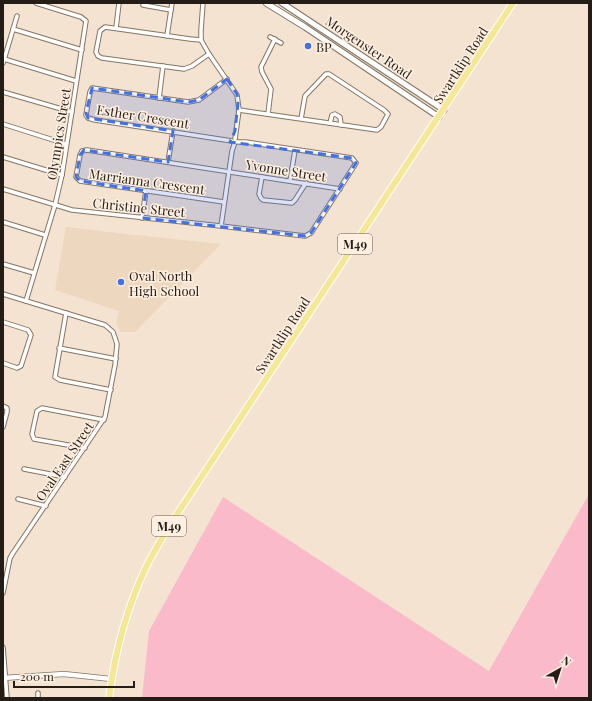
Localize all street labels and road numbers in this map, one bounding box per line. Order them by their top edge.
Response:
street label: Morgenster Road [323,12,416,82]
street label: Swartklip Road [429,23,491,107]
street label: Olympics Street [42,86,74,181]
street label: Esther Crescent [96,100,191,132]
street label: Yvonne Street [244,155,328,185]
street label: Marrianna Crescent [88,164,206,198]
street label: Christine Street [92,194,186,220]
road number: M49 [338,234,372,254]
street label: Swartklip Road [251,293,313,377]
street label: Oval East Street [31,418,97,504]
road number: M49 [152,516,186,536]

